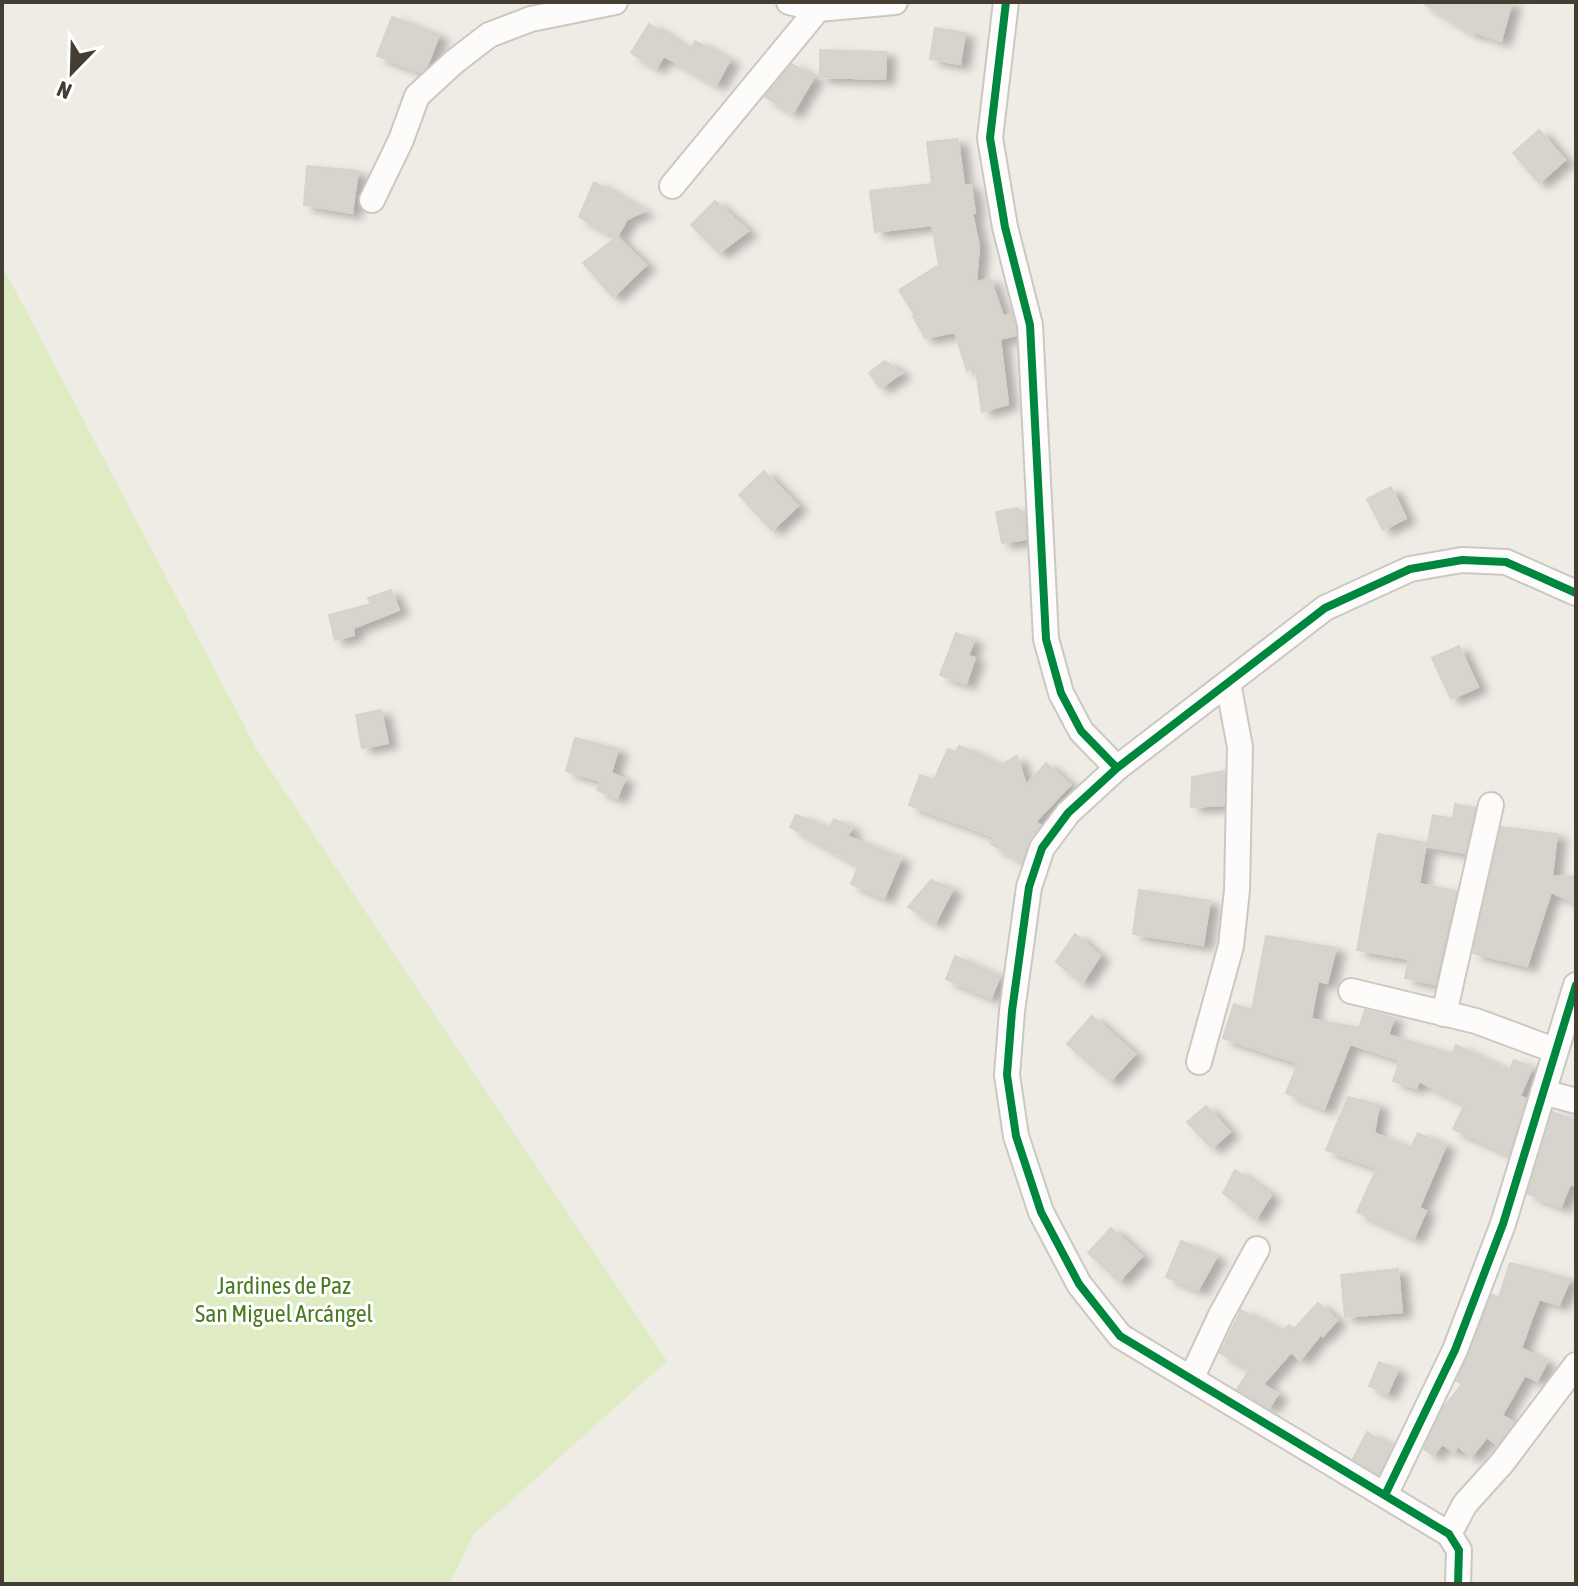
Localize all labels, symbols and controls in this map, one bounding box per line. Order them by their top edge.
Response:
north arrow [32,32,112,112]
text: N [53,76,75,105]
park label: Jardines de Paz San Miguel Arcángel [195,1272,374,1327]

